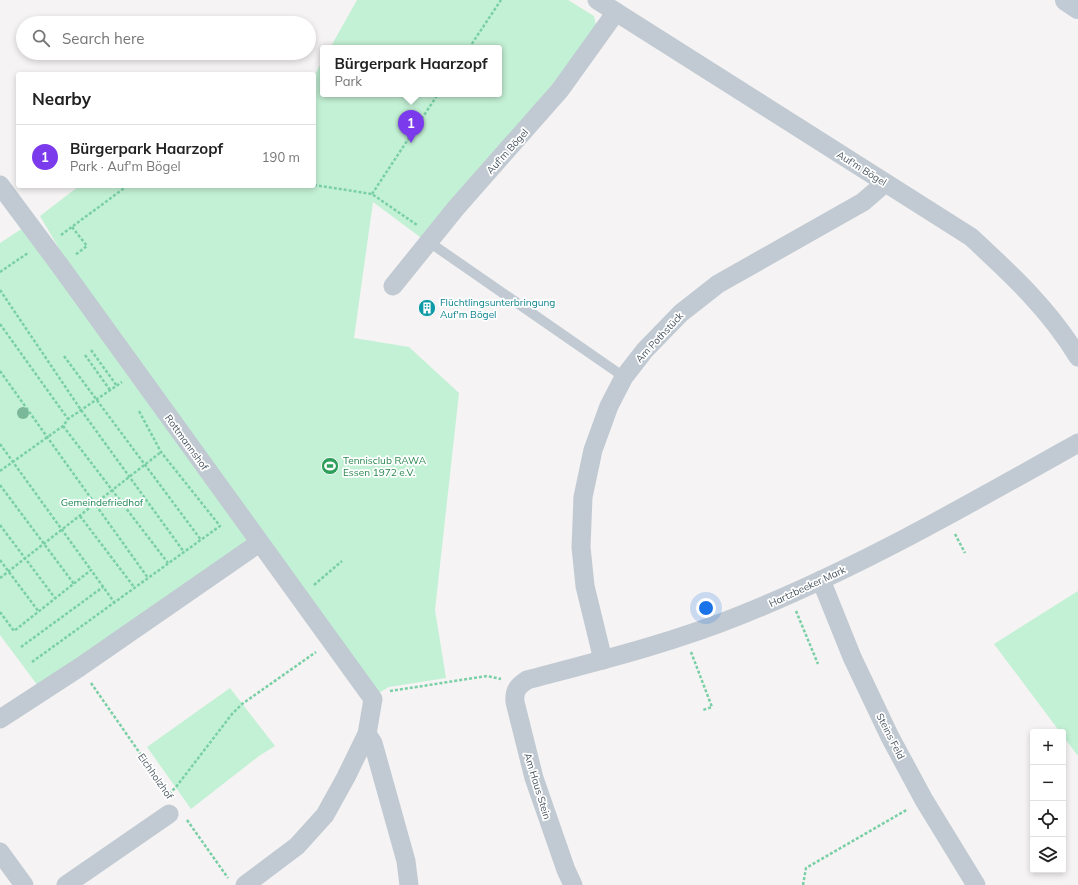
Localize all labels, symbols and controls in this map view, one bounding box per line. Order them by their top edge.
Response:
search box [16,16,316,60]
icon: search [30,27,52,49]
text: Search here [62,29,144,48]
popup [320,45,502,97]
text: Bürgerpark Haarzopf [335,54,487,73]
text: Park [335,73,362,89]
text: Nearby [32,88,91,109]
pin: 1 [398,110,424,143]
street label: Auf'm Bögel [484,126,531,177]
text: Bürgerpark Haarzopf [70,139,223,158]
street label: Auf'm Bögel [834,148,889,189]
text: 1 [41,149,49,165]
text: 190 m [262,149,300,165]
text: Park · Auf'm Bögel [70,158,181,174]
place label: Flüchtlingsunterbringung Auf'm Bögel [440,296,555,321]
building icon: Flüchtlingsunterbringung Auf'm Bögel [417,298,437,318]
street label: Am Pothstück [633,309,687,365]
street label: Rottmannshof [162,412,212,473]
place label: Tennisclub RAWA Essen 1972 e.V. [343,454,427,479]
sports icon: Tennisclub RAWA Essen 1972 e.V. [320,456,340,476]
park label: Gemeindefriedhof [61,496,144,509]
street label: Hartzbeeker Mark [767,563,848,610]
your location [696,598,716,618]
street label: Steins Feld [873,711,908,762]
map controls [1030,729,1066,873]
button: + [1030,729,1066,765]
street label: Eichholzhof [135,751,176,802]
street label: Am Haus Stein [521,751,554,821]
button: − [1030,765,1066,801]
button: locate [1030,801,1066,837]
button: layers [1030,837,1066,873]

